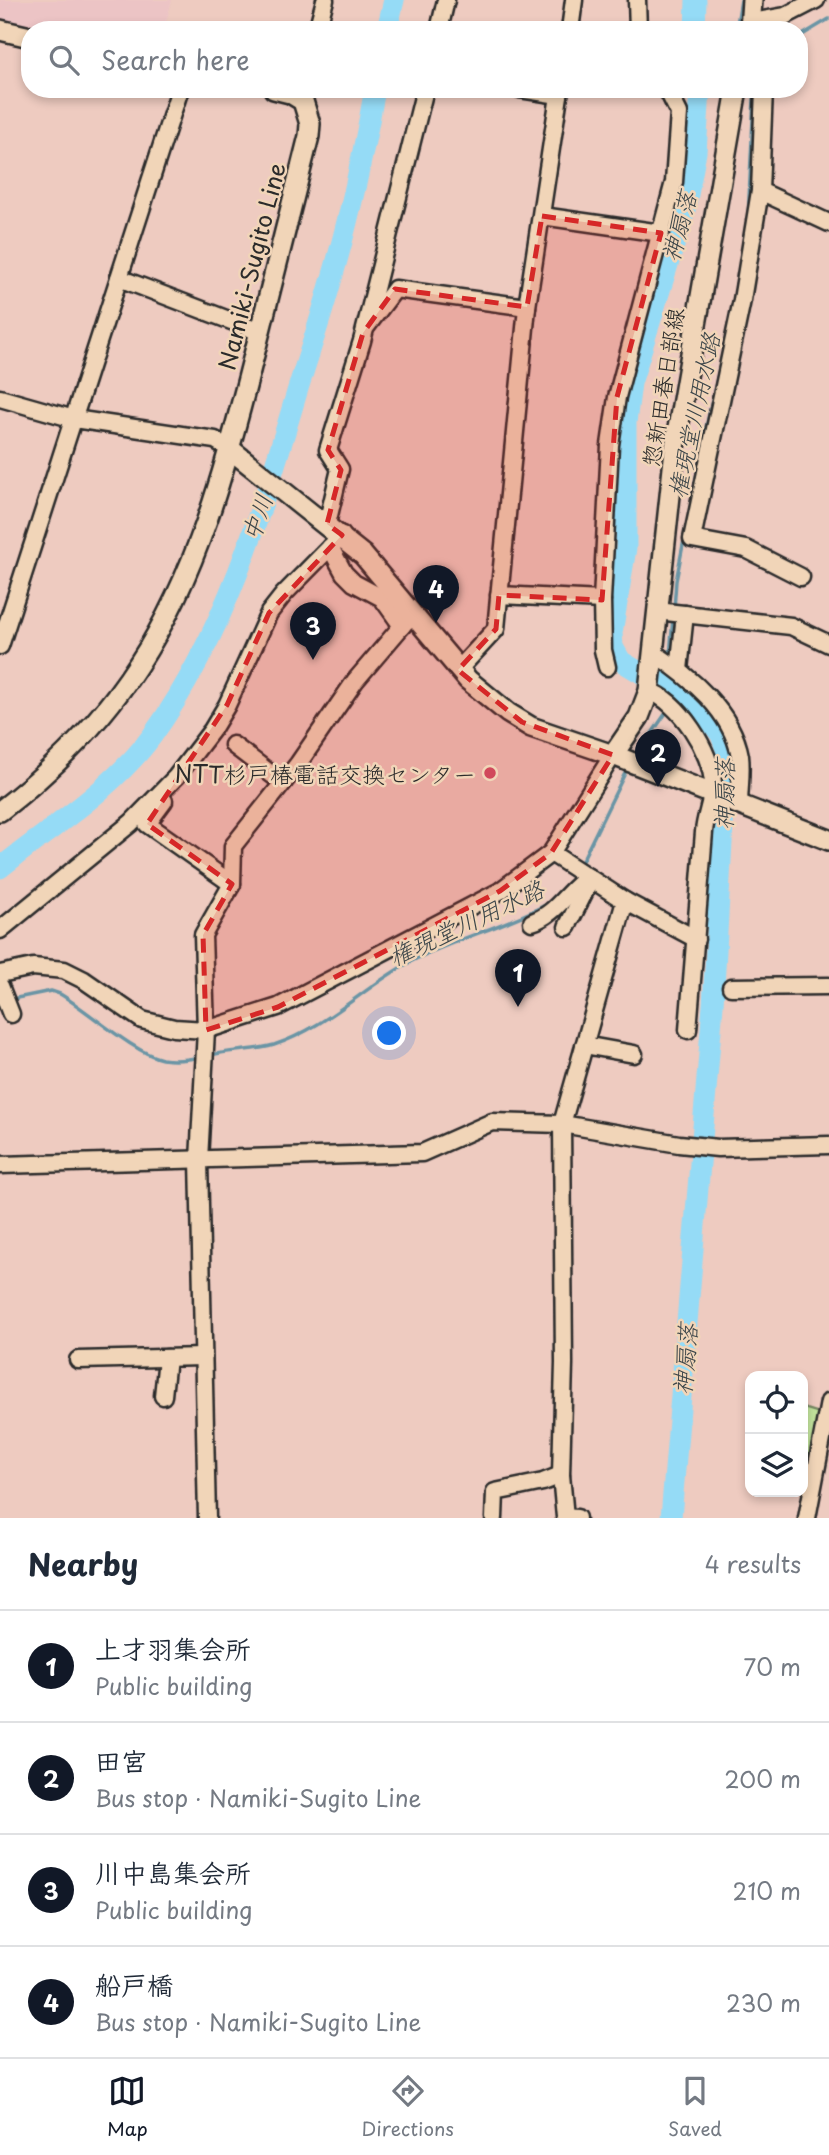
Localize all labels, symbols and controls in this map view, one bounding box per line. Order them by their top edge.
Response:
search box [21,21,808,98]
text: Search here [101,40,250,79]
icon: search [45,41,83,79]
street label: Namiki-Sugito Line [208,159,294,373]
water label: 神扇落 [651,185,705,265]
street label: 惣新田春日部線 [632,305,692,469]
water label: 権現堂川用水路 [658,327,728,501]
water label: 中川 [231,488,281,546]
pin: 4 [413,565,459,623]
pin: 3 [290,602,336,660]
pin: 2 [635,729,681,787]
place label: NTT杉戸椿電話交換センター [175,756,476,791]
water label: 神扇落 [704,756,742,830]
marker: NTT杉戸椿電話交換センター [482,765,498,781]
water label: 権現堂川用水路 [382,869,552,974]
pin: 1 [495,949,541,1007]
your location [372,1016,406,1050]
water label: 神扇落 [663,1320,705,1396]
map controls [745,1371,808,1497]
button: locate [745,1371,808,1434]
button: layers [745,1434,808,1497]
text: Nearby [28,1541,138,1586]
text: 4 results [705,1546,801,1581]
text: 上才羽集会所 [95,1629,251,1668]
text: 1 [46,1649,57,1684]
text: 70 m [743,1649,801,1684]
text: Public building [95,1668,252,1703]
text: 田宮 [95,1741,147,1780]
text: 2 [43,1761,59,1796]
text: 200 m [724,1761,801,1796]
text: Bus stop · Namiki-Sugito Line [95,1780,421,1815]
text: 川中島集会所 [95,1853,251,1892]
text: 3 [43,1873,59,1908]
text: 210 m [733,1873,801,1908]
text: Public building [95,1892,252,1927]
text: 船戸橋 [95,1965,173,2004]
text: 4 [43,1985,59,2020]
text: 230 m [726,1985,801,2020]
text: Bus stop · Namiki-Sugito Line [95,2004,421,2039]
tab: Map [107,2072,148,2142]
tab: Directions [362,2072,454,2142]
tab: Saved [668,2072,722,2142]

